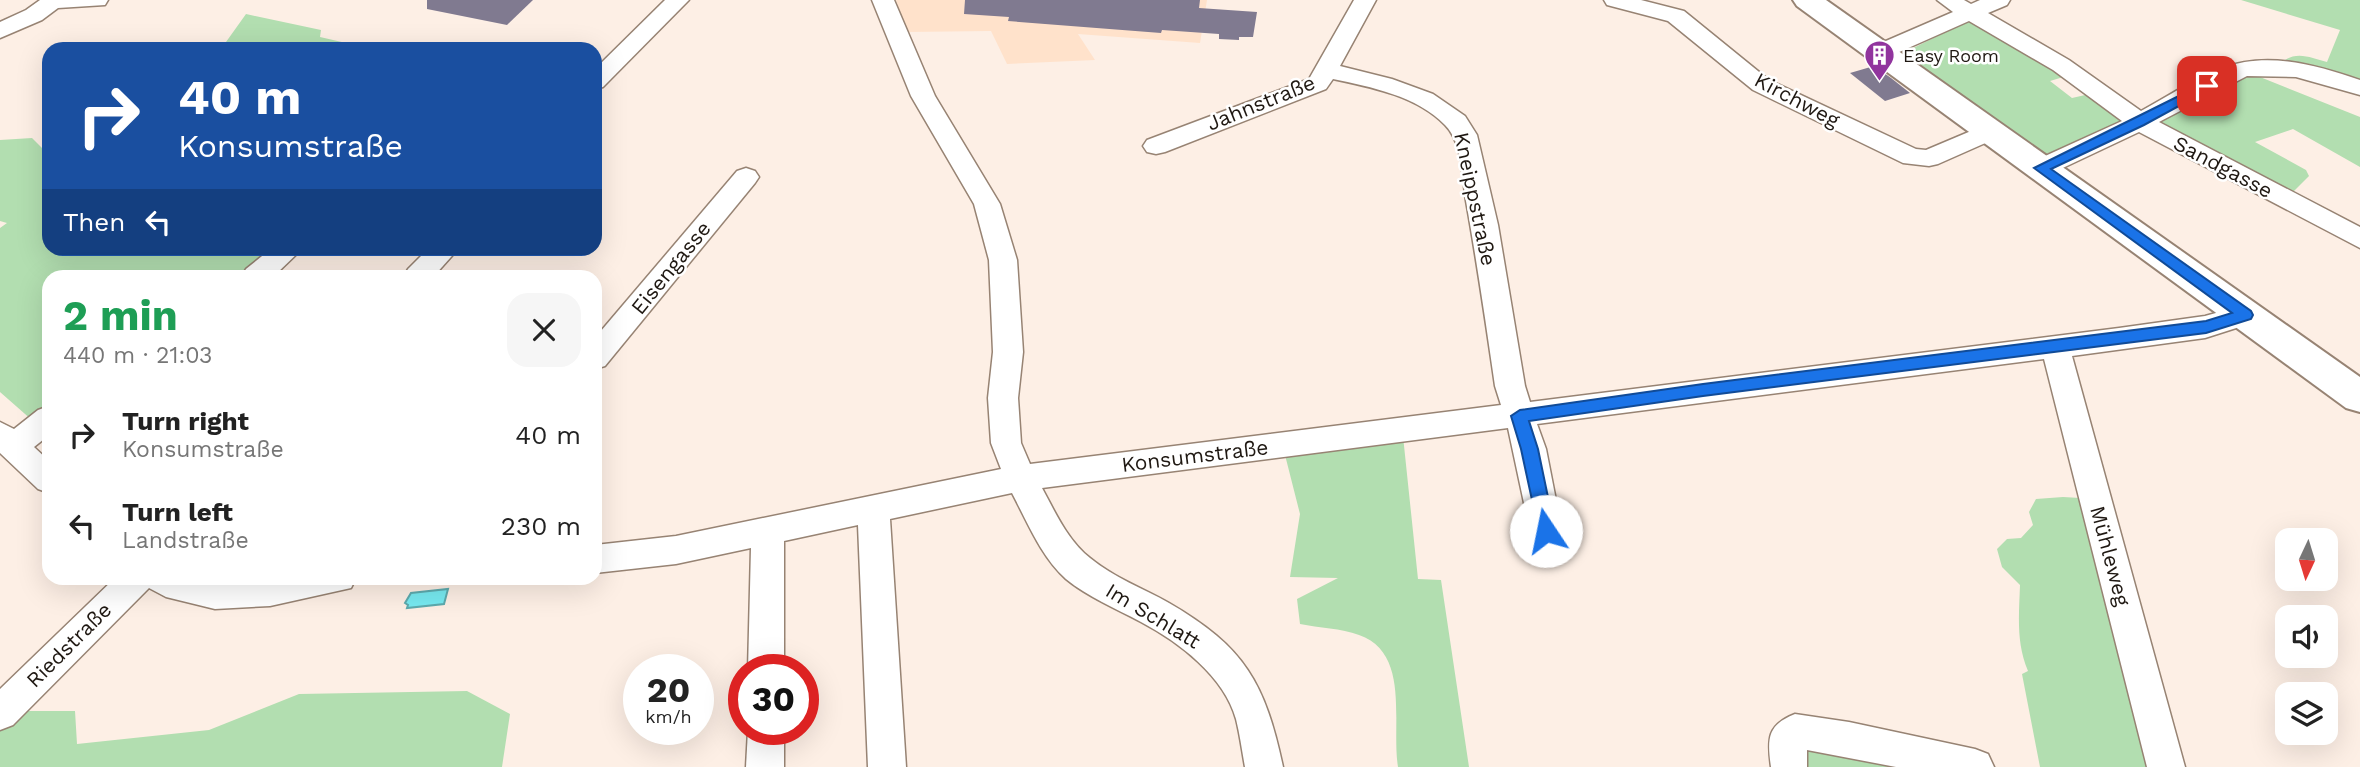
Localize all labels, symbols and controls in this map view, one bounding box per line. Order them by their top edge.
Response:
building icon: Easy Room [1863,39,1897,83]
place label: Easy Room [1903,45,1999,66]
pin [2177,56,2237,116]
street label: Kirchweg [1750,67,1845,133]
icon: arrive [2188,67,2226,105]
text: 40 m [178,68,301,126]
icon: right [63,70,154,161]
street label: Jahnstraße [1203,70,1319,136]
text: Konsumstraße [178,127,403,165]
street label: Kneippstraße [1449,130,1502,268]
street label: Sandgasse [2169,130,2277,203]
icon: left [139,203,177,241]
text: Then [63,207,125,237]
street label: Eisengasse [626,216,716,319]
text: 2 min [63,291,178,340]
button: close [507,293,581,367]
text: 440 m · 21:03 [63,342,213,369]
text: Turn right [122,406,249,436]
icon: right [63,416,101,454]
text: 40 m [515,420,581,450]
street label: Konsumstraße [1120,434,1270,477]
text: Konsumstraße [122,436,284,463]
position arrow [1509,494,1583,568]
text: Turn left [122,497,233,527]
street label: Mühleweg [2085,503,2136,609]
icon: left [63,507,101,545]
text: 230 m [501,511,581,541]
text: Landstraße [122,527,249,554]
north arrow [2275,528,2338,592]
map controls [2275,528,2338,745]
street label: Im Schlatt [1102,578,1205,654]
street label: Riedstraße [21,597,116,692]
button: sound [2275,605,2338,668]
speed limit sign: 30 [728,654,819,745]
text: 20 [647,669,690,711]
button: layers [2275,682,2338,745]
text: km/h [645,706,692,727]

